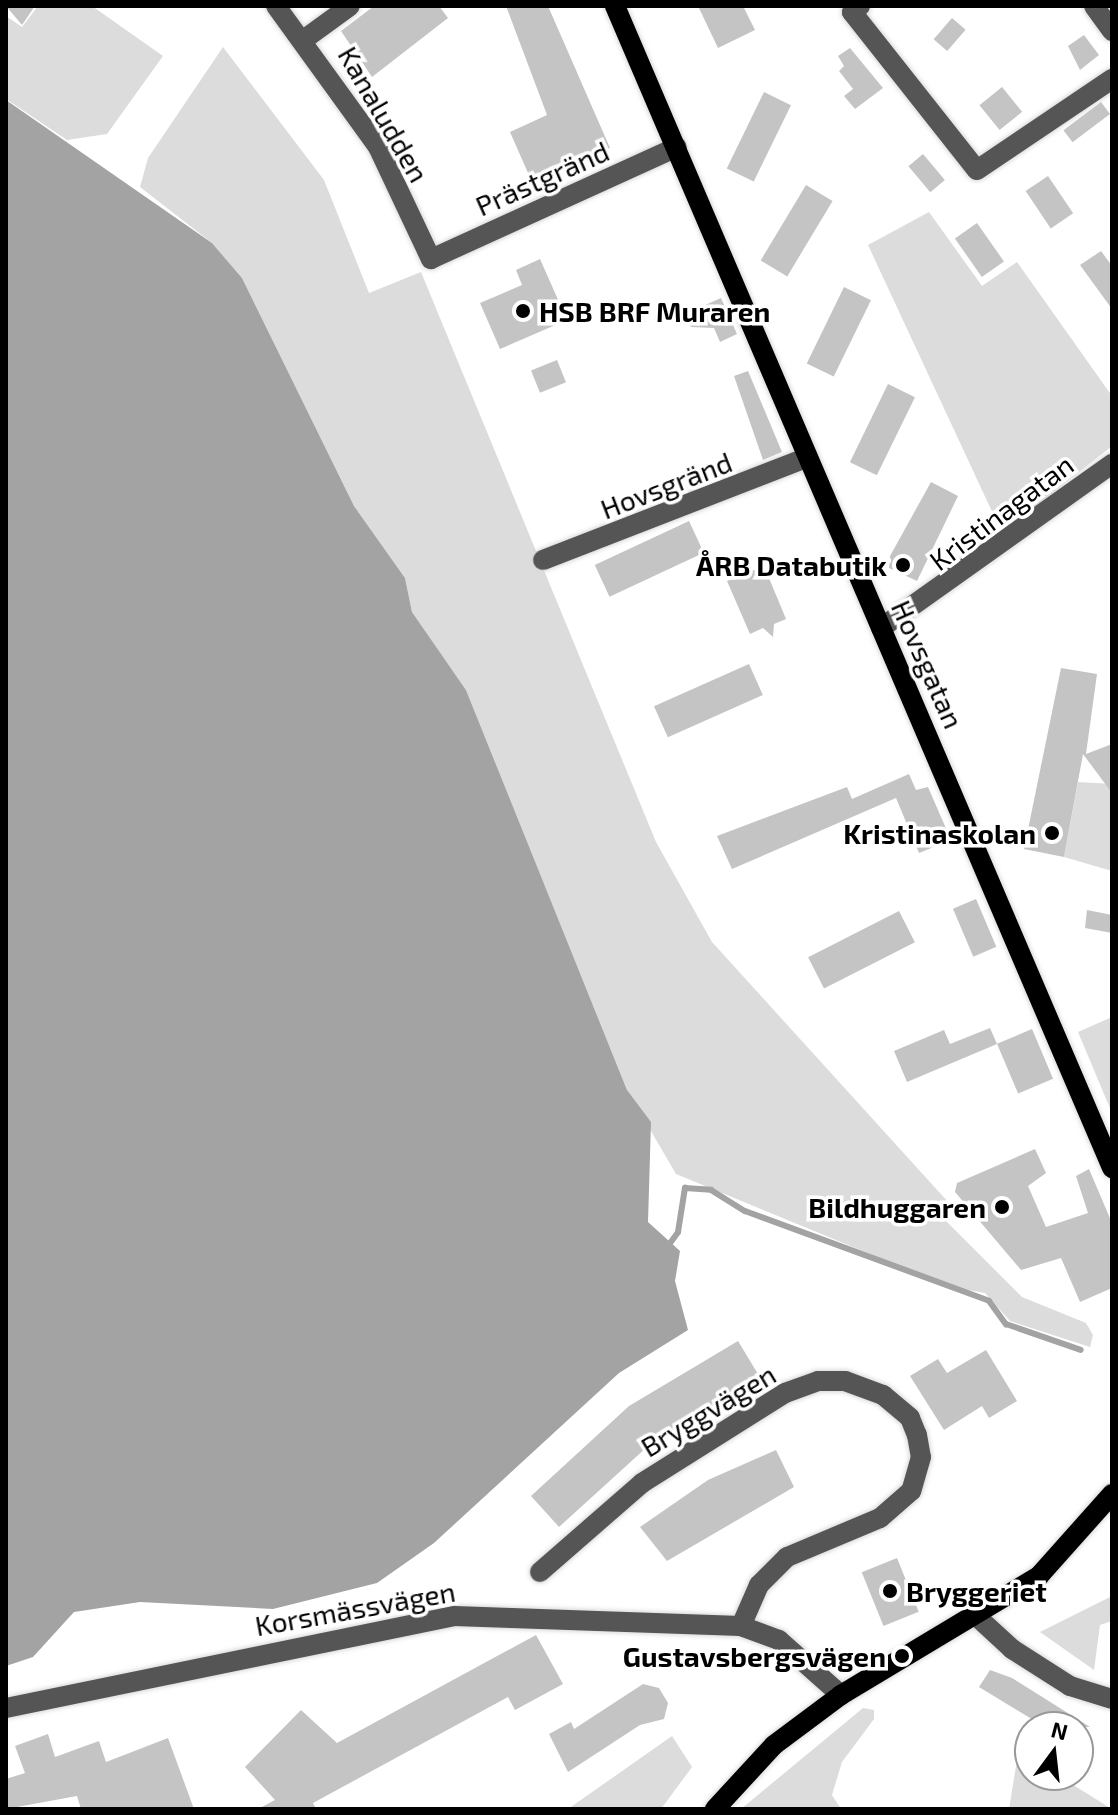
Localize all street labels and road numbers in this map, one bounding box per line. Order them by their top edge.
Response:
street label: Kanaludden [332,40,436,188]
street label: Prästgränd [470,134,614,222]
street label: Hovsgränd [596,445,736,525]
street label: Kristinagatan [922,447,1080,577]
street label: Hovsgatan [885,595,971,733]
street label: Bryggvägen [634,1357,782,1463]
street label: Korsmässvägen [252,1574,458,1642]

